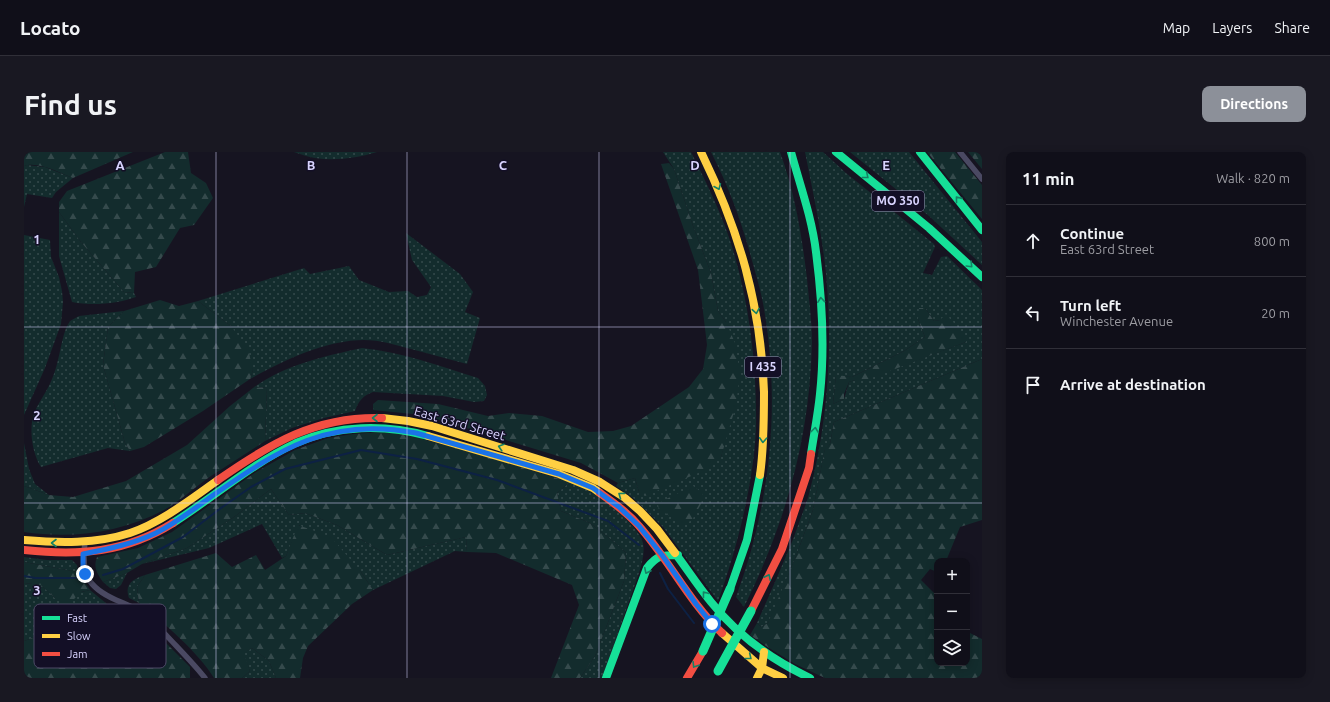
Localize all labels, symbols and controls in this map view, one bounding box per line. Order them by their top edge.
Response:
text: Locato [20,17,81,39]
text: Map [1163,20,1190,36]
text: Layers [1212,20,1252,36]
text: Share [1274,20,1310,36]
button: Directions [1202,86,1306,122]
text: Find us [24,89,117,120]
text: A [115,158,125,172]
text: B [307,158,316,172]
text: C [499,158,508,172]
text: D [690,158,700,172]
text: E [882,158,890,172]
text: 11 min [1022,169,1075,188]
text: Walk · 820 m [1216,171,1290,185]
one-way arrow [862,172,869,179]
one-way arrow [714,183,722,190]
road number: MO 350 [872,191,924,211]
one-way arrow [955,197,962,204]
text: Continue [1060,225,1124,242]
icon: ahead [1022,230,1044,252]
text: 1 [33,232,41,246]
text: 800 m [1254,234,1290,248]
text: East 63rd Street [1060,242,1154,256]
one-way arrow [965,260,973,268]
one-way arrow [816,297,825,303]
text: Turn left [1060,297,1121,314]
icon: left [1022,302,1044,324]
text: 20 m [1261,306,1290,320]
one-way arrow [751,308,760,314]
text: Winchester Avenue [1060,314,1173,328]
road number: I 435 [745,357,781,377]
icon: arrive [1022,374,1044,396]
text: Arrive at destination [1060,376,1206,393]
street label: East 63rd Street [413,403,507,443]
text: 2 [33,408,41,422]
one-way arrow [372,414,378,422]
one-way arrow [810,427,819,433]
one-way arrow [759,437,768,443]
one-way arrow [498,443,505,452]
one-way arrow [618,493,625,500]
one-way arrow [51,539,57,547]
map controls [934,558,970,666]
button: + [934,558,970,594]
route end [76,565,94,583]
one-way arrow [644,566,652,574]
one-way arrow [763,573,771,581]
text: 3 [33,583,41,597]
one-way arrow [702,591,709,598]
button: − [934,594,970,630]
legend [34,604,166,668]
text: Fast [67,612,88,624]
route start [703,615,721,633]
text: Slow [67,630,91,642]
button: layers [934,630,970,666]
text: Jam [67,648,88,660]
one-way arrow [744,652,751,659]
one-way arrow [693,660,700,667]

